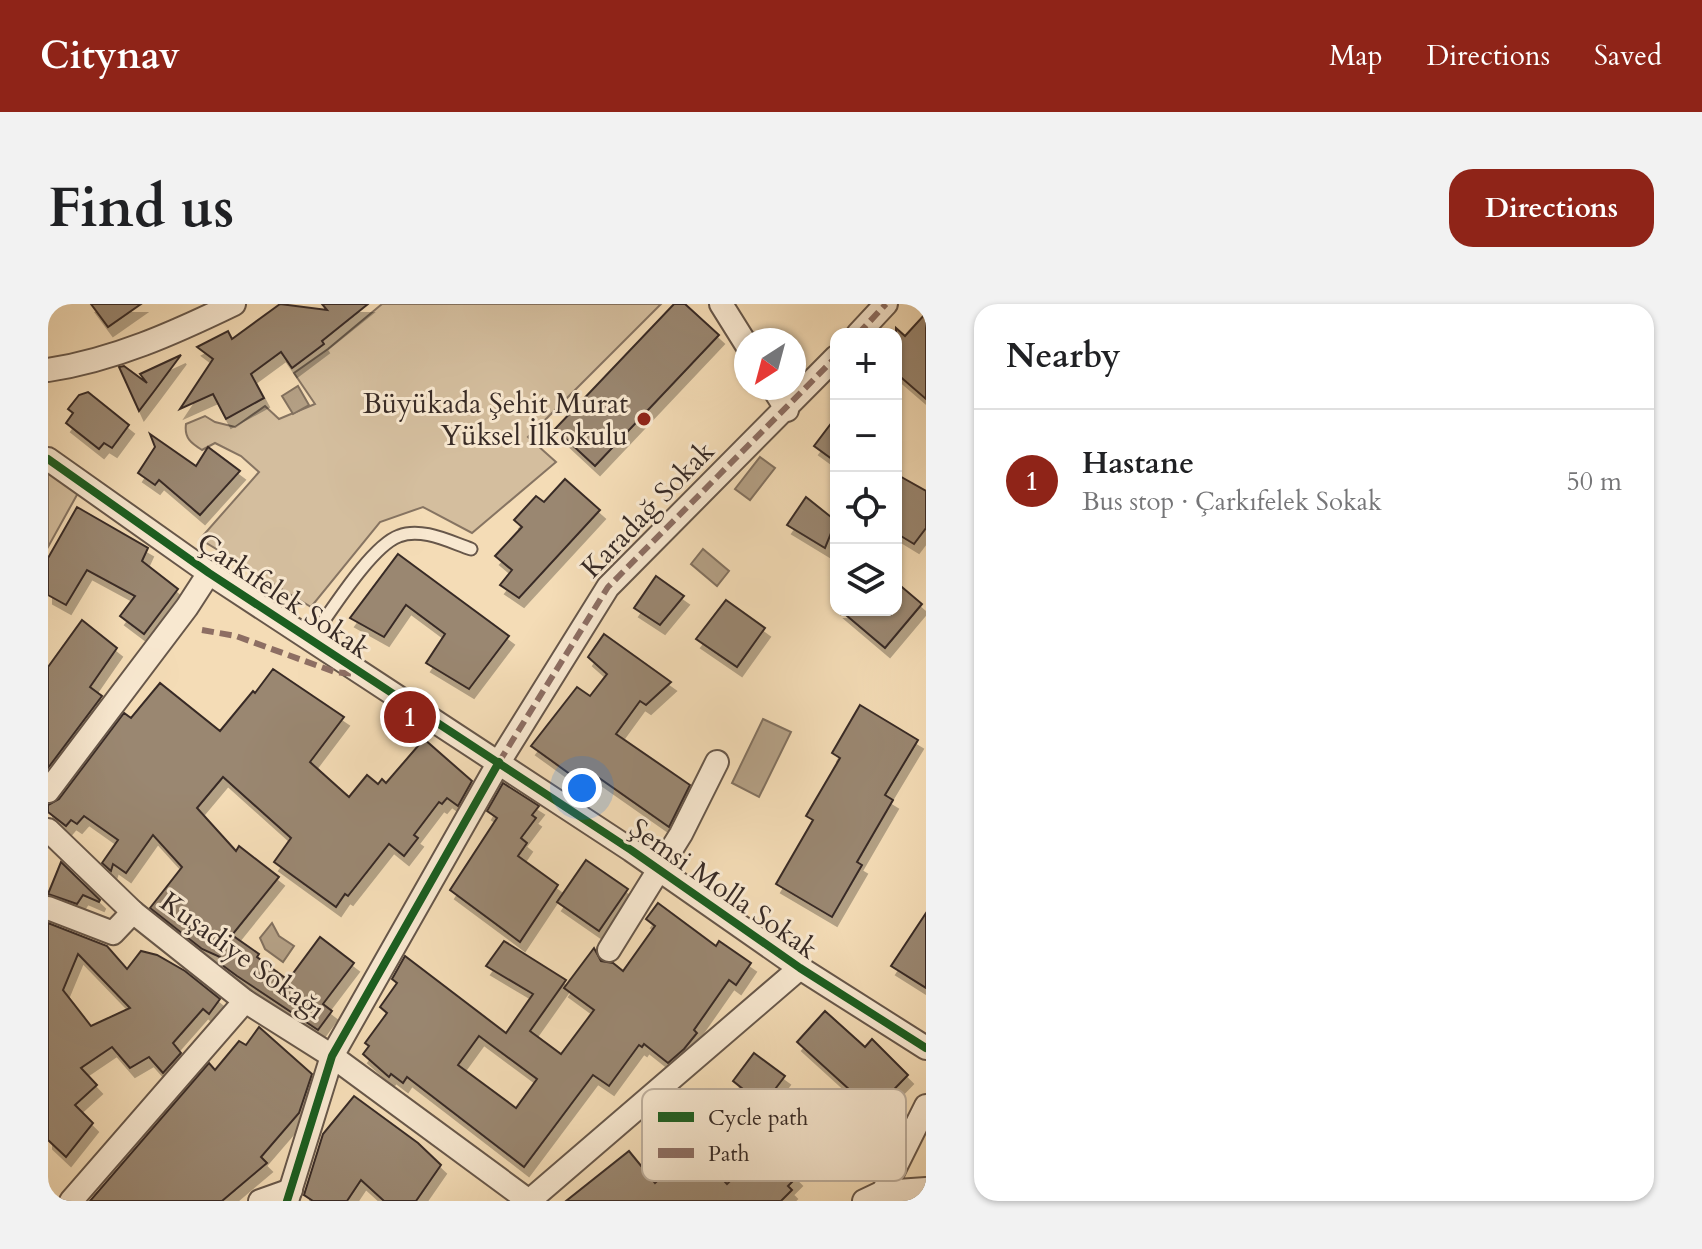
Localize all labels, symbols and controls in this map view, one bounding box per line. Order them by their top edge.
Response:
text: Citynav [40,30,180,82]
text: Map [1329,37,1383,75]
text: Directions [1427,37,1550,75]
text: Saved [1594,37,1662,75]
button: Directions [1449,169,1654,247]
text: Find us [48,171,234,246]
north arrow [734,328,806,400]
map controls [830,328,902,616]
button: + [830,328,902,400]
text: Nearby [1006,333,1121,379]
place label: Büyükada Şehit Murat Yüksel İlkokulu [363,385,628,455]
button: − [830,400,902,472]
marker: Büyükada Şehit Murat Yüksel İlkokulu [635,410,653,428]
street label: Karadağ Sokak [573,433,723,586]
text: Hastane [1082,443,1194,484]
text: 1 [1025,464,1039,499]
text: 50 m [1566,464,1622,499]
button: locate [830,472,902,544]
text: Bus stop · Çarkıfelek Sokak [1082,484,1382,519]
street label: Çarkıfelek Sokak [189,524,378,668]
button: layers [830,544,902,616]
pin: 1 [384,687,436,747]
your location [562,768,602,808]
street label: Şemsi Molla Sokak [622,810,825,968]
street label: Kuşadiye Sokağı [152,883,333,1029]
legend [642,1089,906,1181]
text: Cycle path [708,1103,808,1133]
text: Path [708,1139,750,1169]

